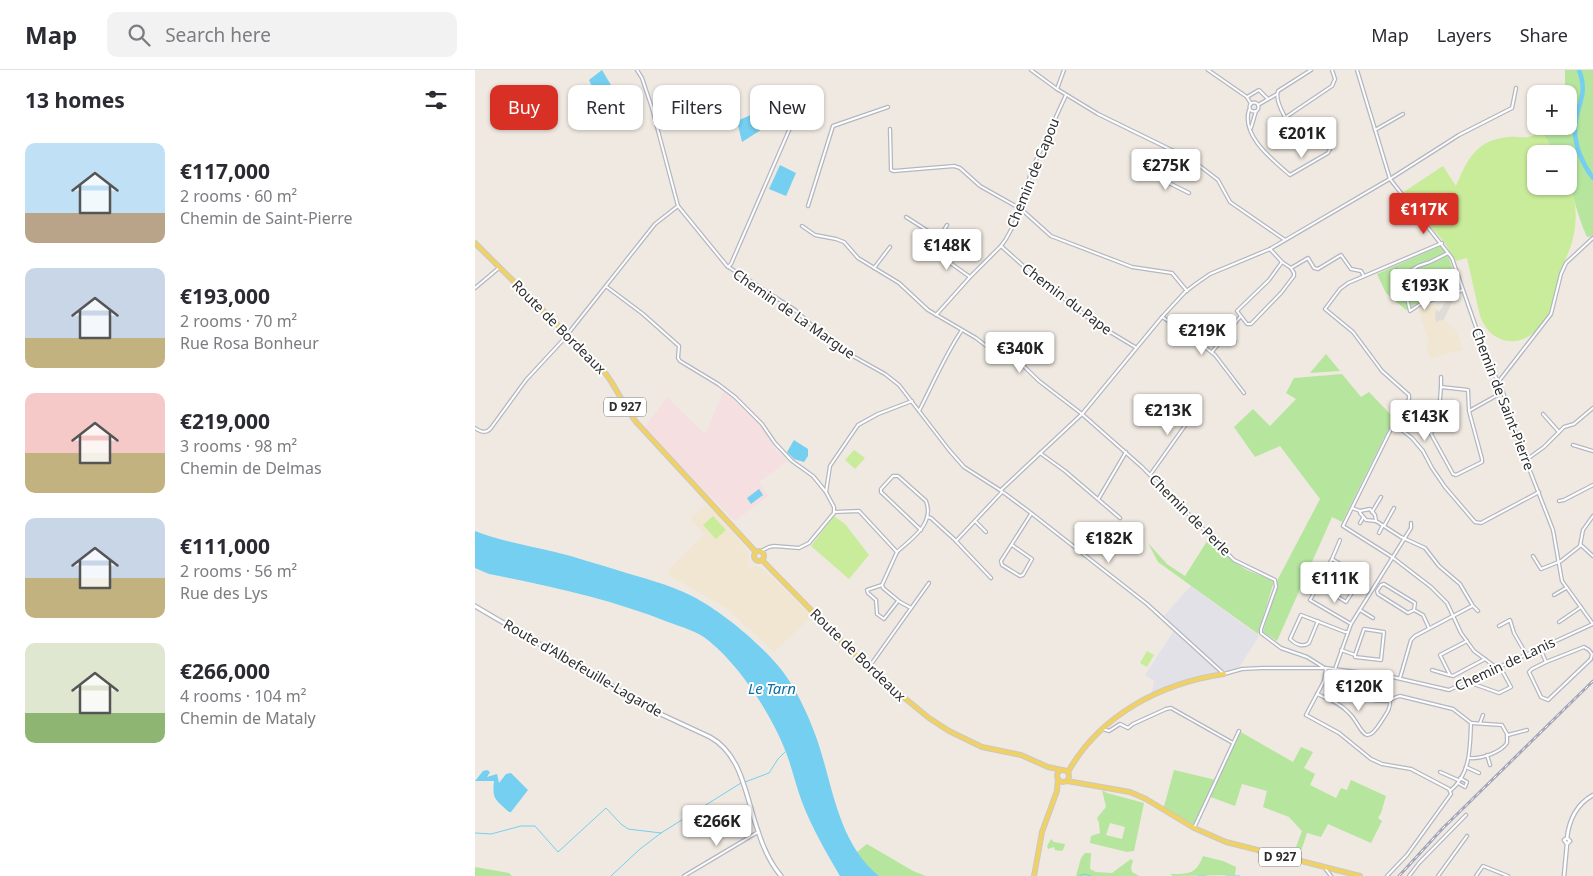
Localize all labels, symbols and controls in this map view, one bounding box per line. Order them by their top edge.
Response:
search box [107,12,457,57]
text: Map [25,18,77,51]
icon: search [125,21,153,49]
text: Search here [165,22,271,48]
text: Map [1371,23,1409,47]
text: Layers [1437,23,1492,47]
text: Share [1520,23,1568,47]
chip: Buy [490,85,558,130]
chip: Rent [568,85,643,130]
chip: Filters [653,85,740,130]
chip: New [750,85,824,130]
map controls [1527,85,1577,195]
button: + [1527,85,1577,135]
text: 13 homes [25,86,125,114]
icon: filters [422,86,450,114]
street label: Chemin de Capou [1002,115,1063,231]
pin: €201K [1267,116,1337,159]
text: €201K [1278,122,1326,144]
button: − [1527,145,1577,195]
pin: €275K [1131,148,1201,191]
text: €275K [1142,154,1190,176]
text: €117,000 [180,157,270,185]
icon: home [65,163,125,223]
text: 2 rooms · 60 m² [180,185,297,207]
pin: €117K [1389,192,1459,235]
text: €117K [1400,198,1448,220]
text: Chemin de Saint-Pierre [180,207,353,229]
pin: €148K [912,228,982,271]
text: €148K [923,234,971,256]
street label: Chemin du Pape [1018,258,1116,339]
street label: Chemin de La Margue [730,264,859,363]
pin: €193K [1390,268,1460,311]
text: €193K [1401,274,1449,296]
street label: Route de Bordeaux [508,275,611,378]
text: €193,000 [180,282,270,310]
icon: home [65,288,125,348]
text: 2 rooms · 70 m² [180,310,297,332]
pin: €219K [1167,314,1237,356]
text: €219K [1178,319,1226,341]
street label: Chemin de Saint-Pierre [1468,325,1539,473]
text: Rue Rosa Bonheur [180,332,319,354]
pin: €340K [985,332,1055,374]
text: €340K [996,337,1044,359]
pin: €213K [1133,394,1203,436]
road number: D 927 [604,398,646,417]
text: €213K [1144,399,1192,421]
pin: €143K [1390,400,1460,442]
text: €143K [1401,405,1449,427]
text: €219,000 [180,407,270,435]
icon: home [65,413,125,473]
text: 3 rooms · 98 m² [180,435,297,457]
text: Chemin de Delmas [180,457,322,479]
street label: Chemin de Perle [1145,470,1235,560]
pin: €182K [1074,522,1144,564]
text: €182K [1085,527,1133,549]
text: €111,000 [180,532,270,560]
icon: home [65,538,125,598]
text: 2 rooms · 56 m² [180,560,297,582]
pin: €111K [1300,562,1370,604]
text: €111K [1311,567,1359,589]
text: Rue des Lys [180,582,268,604]
street label: Route de Bordeaux [806,604,911,706]
street label: Route d'Albefeuille-Lagarde [500,614,666,721]
street label: Chemin de Lanis [1452,632,1558,695]
text: €266,000 [180,657,270,685]
icon: home [65,663,125,723]
pin: €120K [1324,670,1394,712]
text: €120K [1335,675,1383,697]
water label: Le Tarn [748,678,796,698]
text: 4 rooms · 104 m² [180,685,306,707]
text: Chemin de Mataly [180,707,316,729]
pin: €266K [682,804,752,847]
text: €266K [693,810,741,832]
road number: D 927 [1259,848,1301,866]

